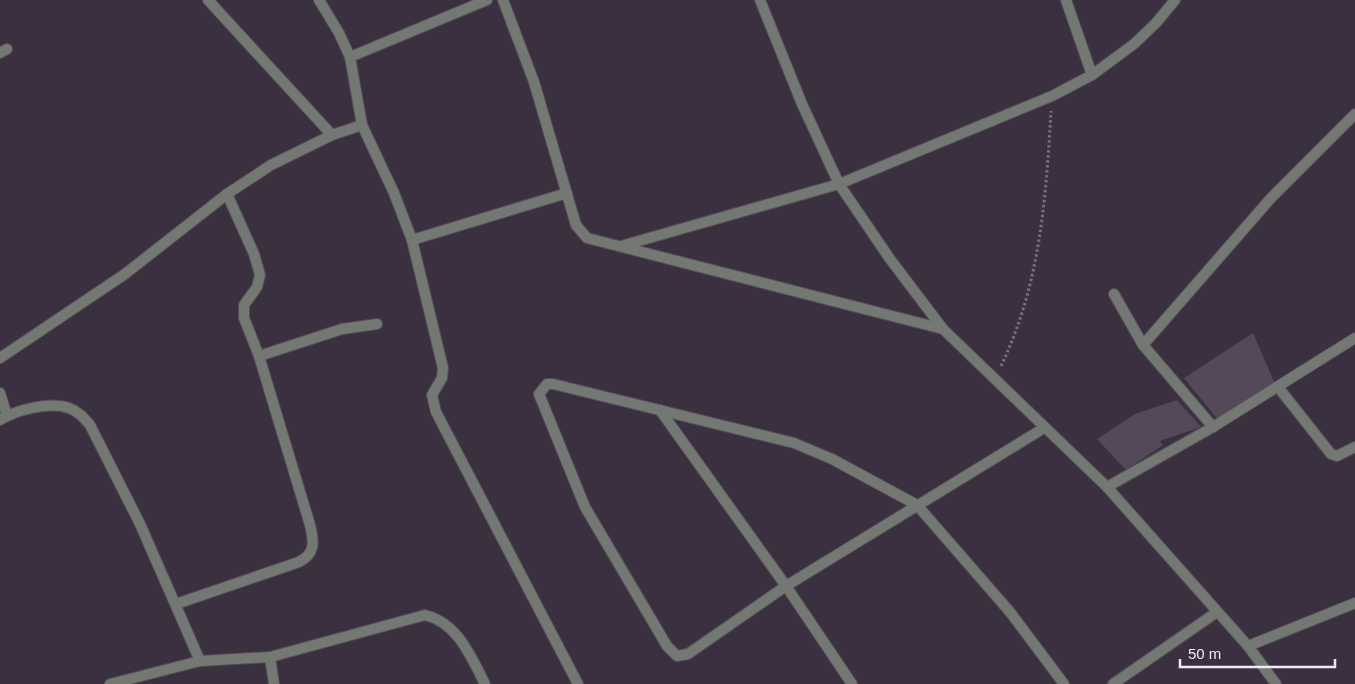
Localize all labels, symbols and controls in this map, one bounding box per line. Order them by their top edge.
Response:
scale bar [1180,636,1335,668]
text: 50 m [1188,645,1221,662]

